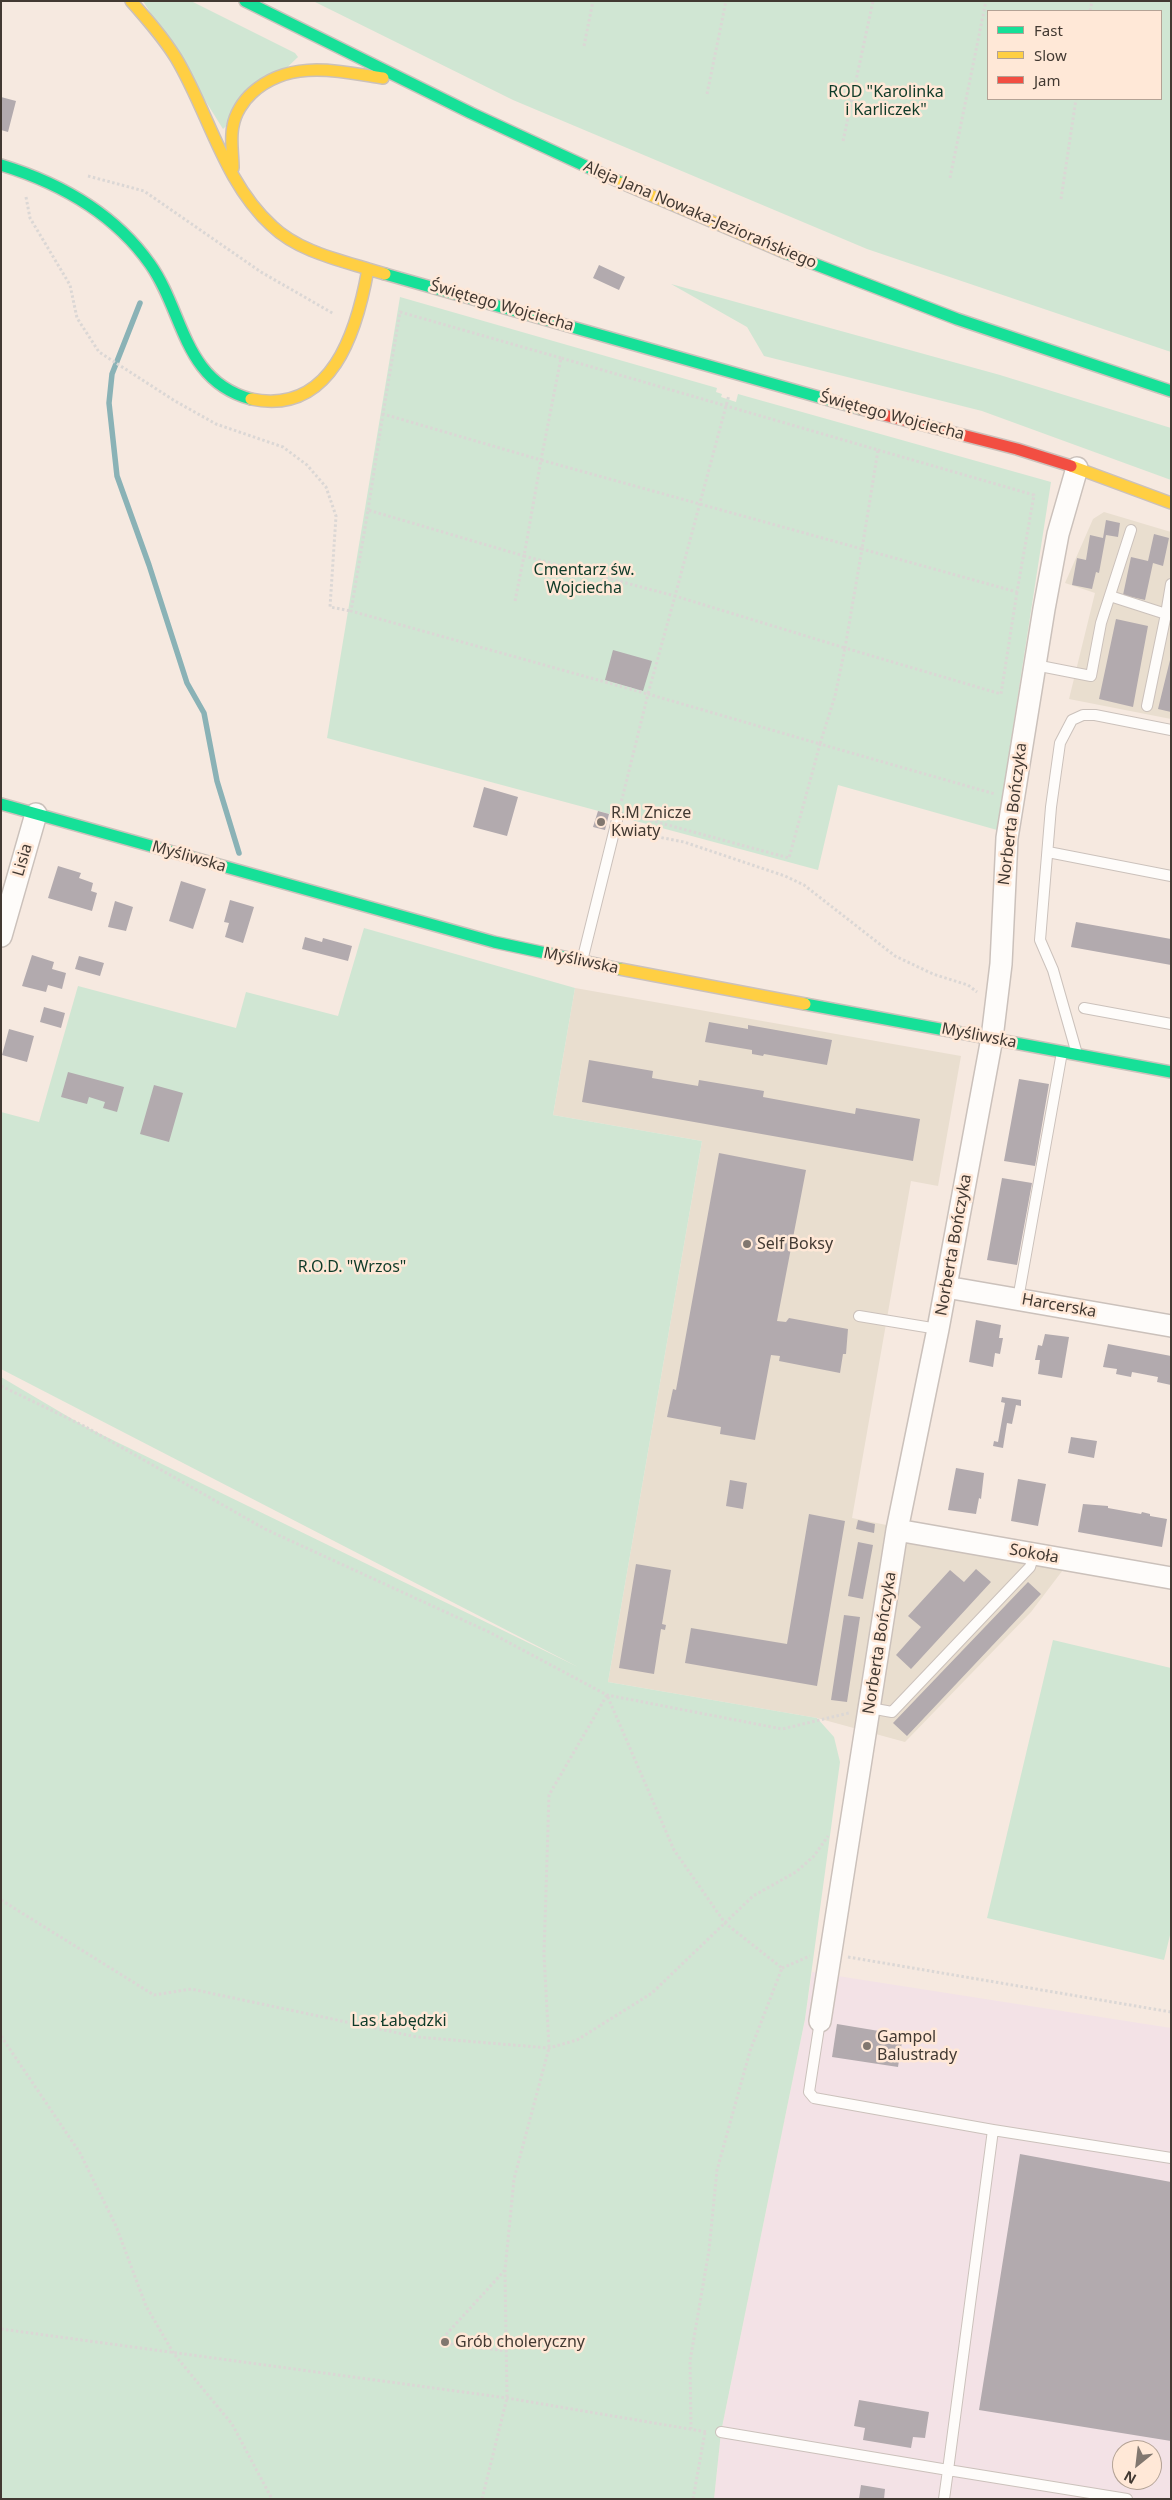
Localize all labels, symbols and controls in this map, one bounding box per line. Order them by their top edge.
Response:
legend [987,10,1162,100]
text: Fast [1034,20,1063,40]
text: Slow [1034,45,1067,65]
text: Jam [1034,70,1061,90]
park label: ROD "Karolinka i Karliczek" [828,82,944,120]
street label: Aleja Jana Nowaka-Jeziorańskiego [581,157,819,273]
street label: Świętego Wojciecha [428,276,576,336]
street label: Świętego Wojciecha [818,387,966,445]
park label: Cmentarz św. Wojciecha [534,560,634,598]
street label: Norberta Bończyka [995,742,1031,886]
place label: R.M Znicze Kwiaty [611,803,691,841]
marker: R.M Znicze Kwiaty [595,816,607,828]
street label: Myśliwska [150,837,228,877]
street label: Lisia [9,841,37,879]
street label: Myśliwska [542,944,620,978]
street label: Myśliwska [940,1019,1018,1053]
street label: Norberta Bończyka [932,1173,976,1317]
place label: Self Boksy [757,1234,833,1254]
marker: Self Boksy [741,1238,753,1250]
park label: R.O.D. "Wrzos" [298,1257,406,1277]
street label: Harcerska [1020,1290,1098,1322]
street label: Sokoła [1008,1540,1060,1568]
street label: Norberta Bończyka [859,1571,901,1715]
park label: Las Łabędzki [351,2011,447,2031]
place label: Gampol Balustrady [877,2027,957,2065]
marker: Gampol Balustrady [861,2040,873,2052]
place label: Grób choleryczny [455,2332,585,2352]
marker: Grób choleryczny [439,2336,451,2348]
north arrow [1112,2440,1162,2490]
text: N [1120,2467,1140,2489]

